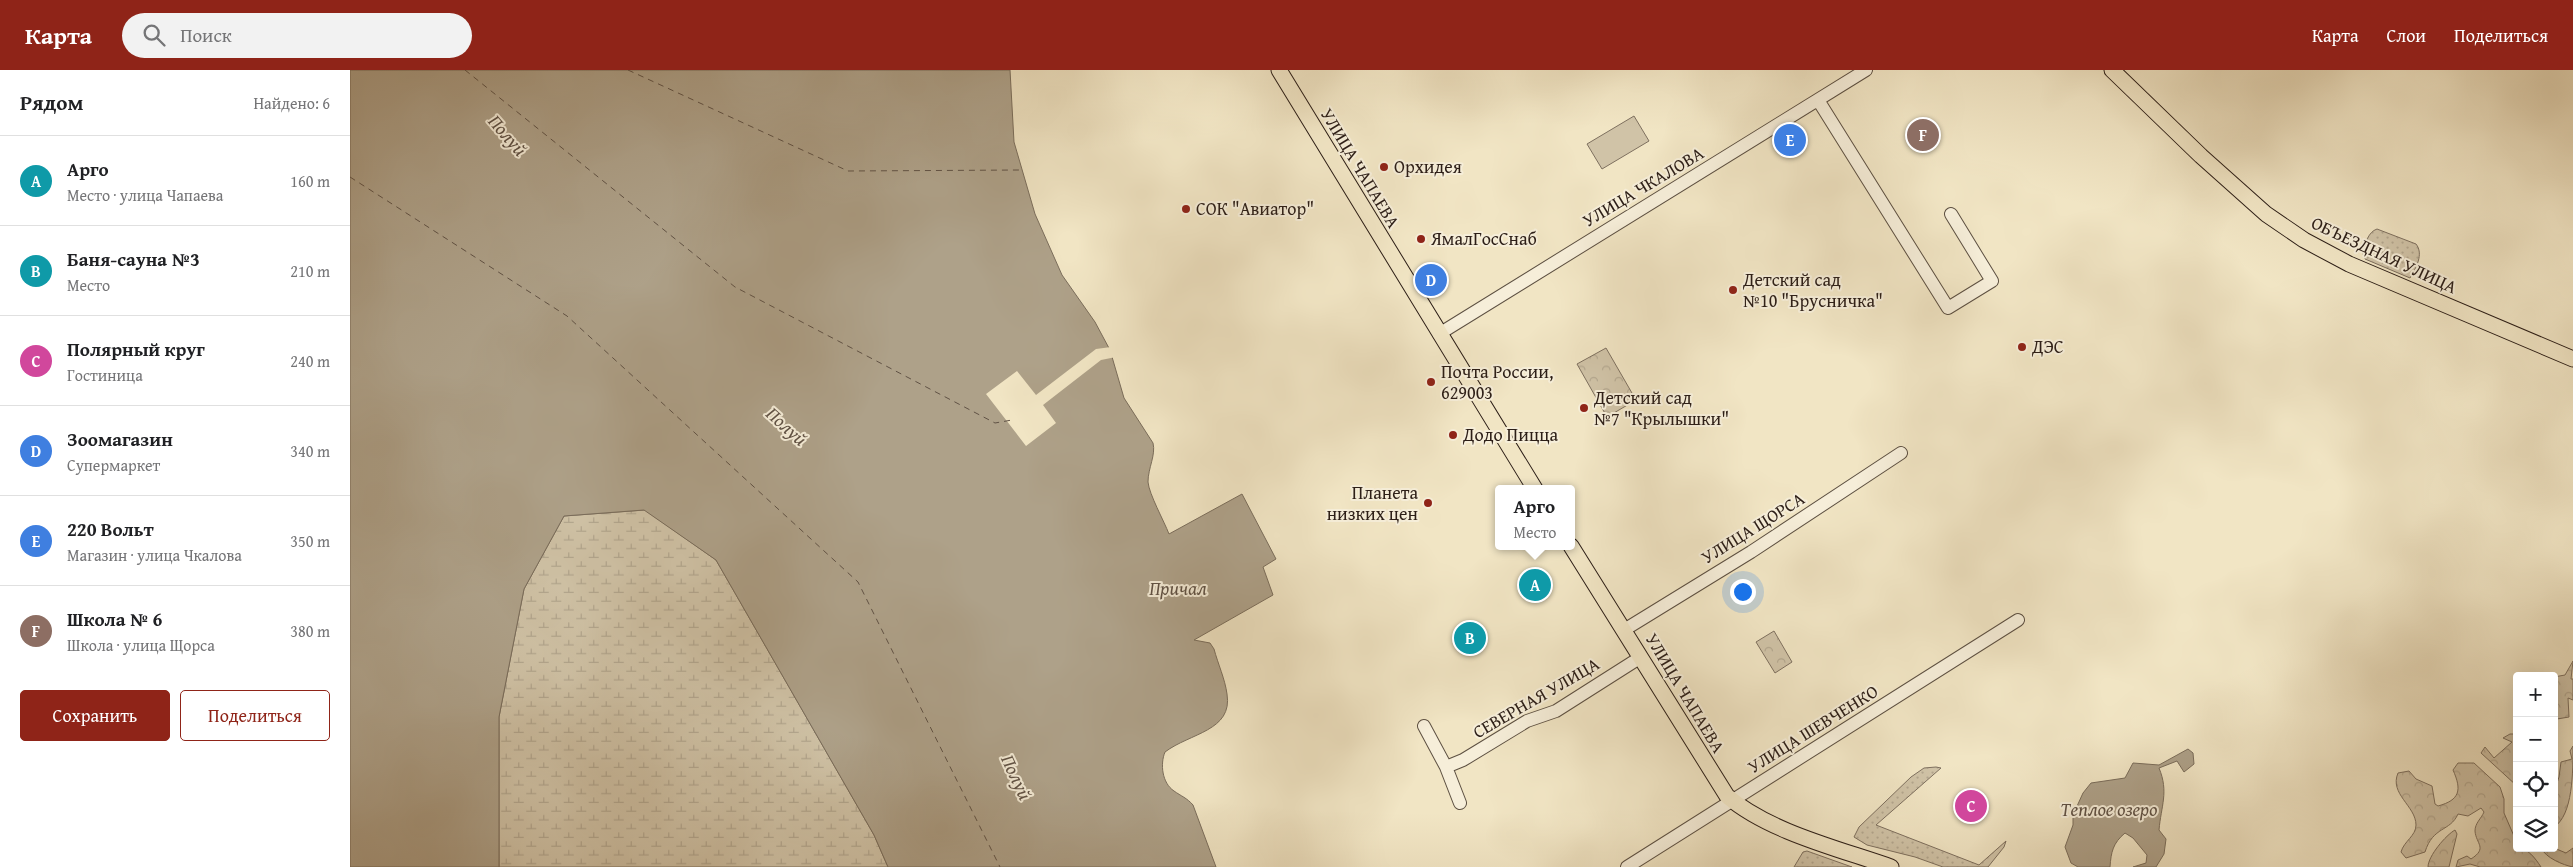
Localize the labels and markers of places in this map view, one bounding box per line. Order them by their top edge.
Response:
pin: F [1907,116,1939,154]
pin: E [1774,121,1806,159]
place label: Орхидея [1394,153,1462,180]
marker: Орхидея [1378,161,1390,173]
place label: СОК "Авиатор" [1196,195,1314,222]
marker: СОК "Авиатор" [1180,203,1192,215]
place label: ЯмалГосСнаб [1430,225,1537,252]
marker: ЯмалГосСнаб [1415,233,1427,245]
pin: D [1415,261,1447,299]
place label: Детский сад №10 "Брусничка" [1742,266,1883,314]
marker: Детский сад №10 "Брусничка" [1727,284,1739,296]
place label: ДЭС [2031,333,2064,360]
marker: ДЭС [2016,341,2028,353]
place label: Почта России, 629003 [1441,358,1553,406]
marker: Почта России, 629003 [1425,376,1437,388]
place label: Детский сад №7 "Крылышки" [1593,384,1729,432]
marker: Детский сад №7 "Крылышки" [1578,402,1590,414]
place label: Додо Пицца [1462,421,1558,448]
marker: Додо Пицца [1447,429,1459,441]
place label: Планета низких цен [1327,479,1418,527]
marker: Планета низких цен [1422,497,1434,509]
pin: A [1519,566,1551,604]
pin: B [1454,619,1486,657]
pin: C [1955,787,1987,825]

